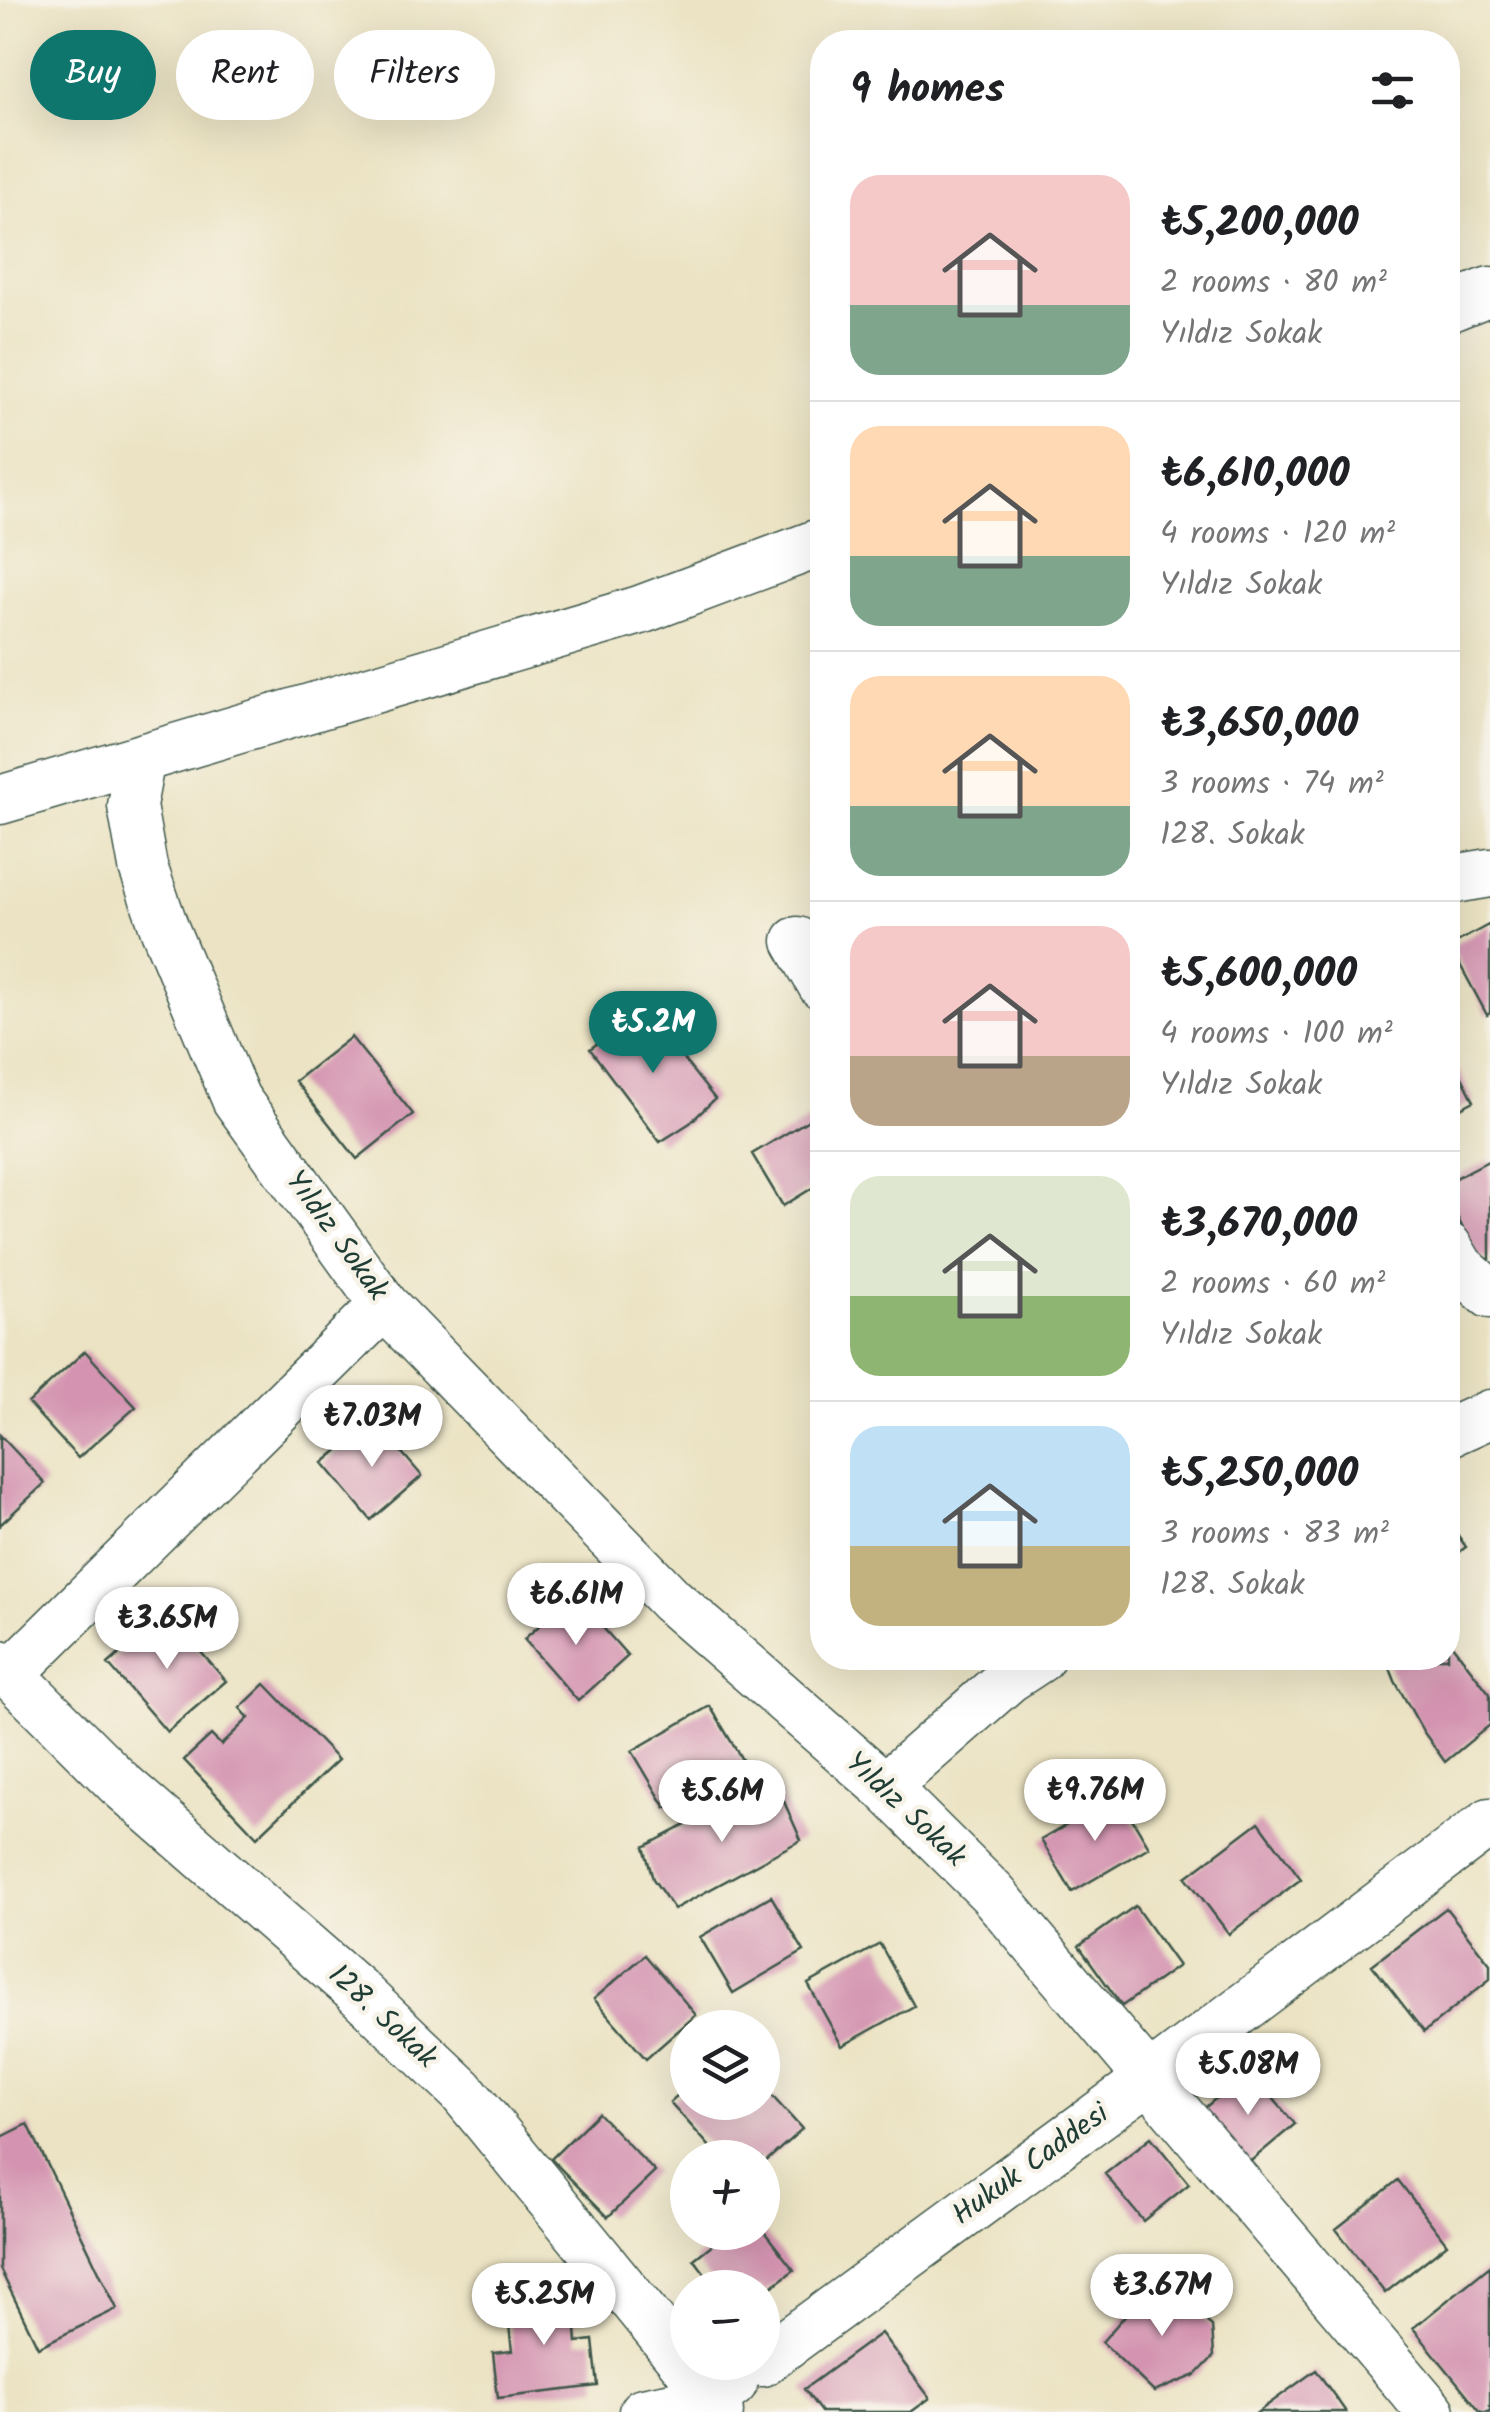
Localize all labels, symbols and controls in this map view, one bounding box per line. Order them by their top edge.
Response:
chip: Buy [30,30,156,120]
chip: Rent [176,30,314,120]
chip: Filters [334,30,495,120]
text: 9 homes [850,57,1005,124]
icon: filters [1365,63,1420,118]
text: ₺5,200,000 [1160,191,1359,258]
icon: home [930,215,1050,335]
text: 2 rooms · 80 m² [1160,258,1387,309]
text: Yıldız Sokak [1160,309,1322,360]
text: ₺6,610,000 [1160,442,1350,509]
icon: home [930,466,1050,586]
text: 4 rooms · 120 m² [1160,509,1395,560]
text: Yıldız Sokak [1160,560,1322,611]
text: ₺3,650,000 [1160,692,1358,759]
icon: home [930,716,1050,836]
text: 3 rooms · 74 m² [1160,759,1384,810]
text: 128. Sokak [1160,810,1305,861]
text: ₺5,600,000 [1160,942,1357,1009]
icon: home [930,966,1050,1086]
pin: ₺5.2M [583,991,723,1076]
text: ₺5.2M [611,998,695,1049]
text: 4 rooms · 100 m² [1160,1009,1393,1060]
text: Yıldız Sokak [1160,1060,1322,1111]
street label: Yıldız Sokak [272,1160,401,1312]
text: ₺3,670,000 [1160,1192,1357,1259]
icon: home [930,1216,1050,1336]
text: 2 rooms · 60 m² [1160,1259,1385,1310]
text: Yıldız Sokak [1160,1310,1322,1361]
pin: ₺7.03M [291,1385,453,1470]
text: ₺7.03M [323,1392,421,1443]
text: ₺5,250,000 [1160,1442,1358,1509]
icon: home [930,1466,1050,1586]
text: 3 rooms · 83 m² [1160,1509,1389,1560]
text: 128. Sokak [1160,1560,1305,1611]
pin: ₺6.61M [495,1563,657,1648]
text: ₺6.61M [529,1570,623,1621]
pin: ₺3.65M [86,1587,248,1672]
text: ₺3.65M [117,1594,217,1645]
street label: Yıldız Sokak [833,1741,978,1880]
pin: ₺9.76M [1014,1759,1176,1844]
pin: ₺5.6M [652,1760,792,1845]
text: ₺9.76M [1046,1766,1144,1817]
text: ₺5.6M [681,1767,763,1818]
street label: 128. Sokak [316,1953,449,2081]
map controls [670,2010,780,2380]
button: layers [670,2010,780,2120]
pin: ₺5.08M [1167,2033,1329,2118]
text: ₺5.08M [1198,2040,1298,2091]
street label: Hukuk Caddesi [942,2090,1121,2239]
button: + [670,2140,780,2250]
pin: ₺3.67M [1081,2254,1243,2339]
text: ₺3.67M [1112,2261,1212,2312]
pin: ₺5.25M [463,2263,625,2348]
text: ₺5.25M [494,2270,594,2321]
button: − [670,2270,780,2380]

